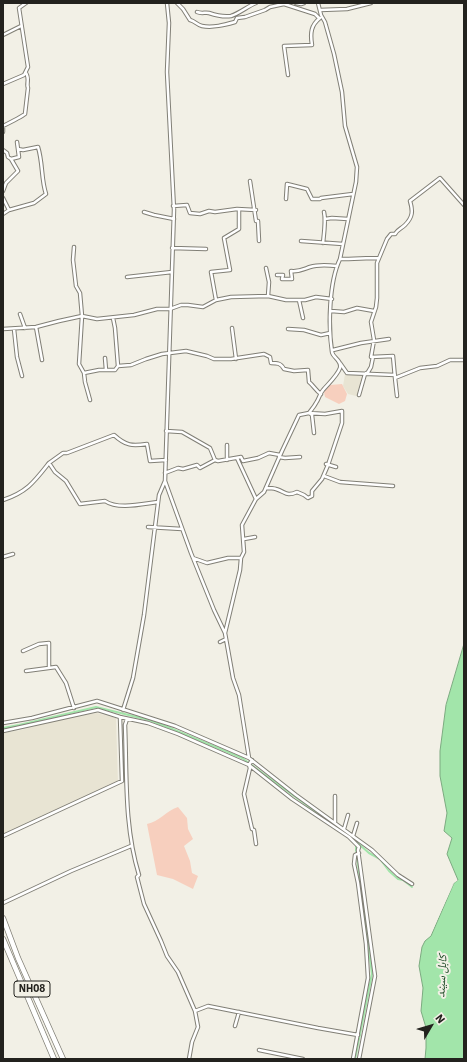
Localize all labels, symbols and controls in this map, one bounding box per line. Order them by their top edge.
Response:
water label: کابل سيند [434,954,450,998]
road number: NH08 [14,981,50,997]
north arrow [411,1006,451,1046]
text: N [432,1011,448,1026]

